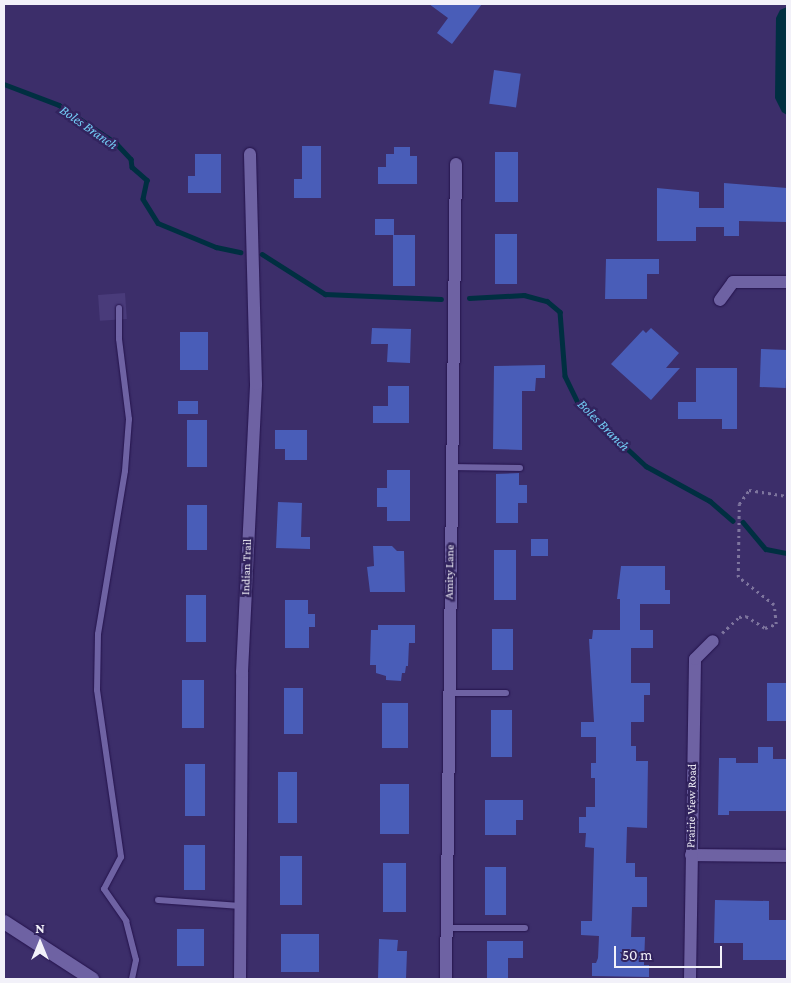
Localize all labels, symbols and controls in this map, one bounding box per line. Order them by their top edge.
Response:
water label: Boles Branch [57,101,121,153]
water label: Boles Branch [574,395,634,455]
street label: Indian Trail [239,539,255,595]
street label: Amity Lane [442,545,458,599]
street label: Prairie View Road [684,764,700,848]
north arrow [15,918,65,968]
text: N [35,920,45,936]
scale bar [616,936,724,968]
text: 50 m [622,947,652,963]

